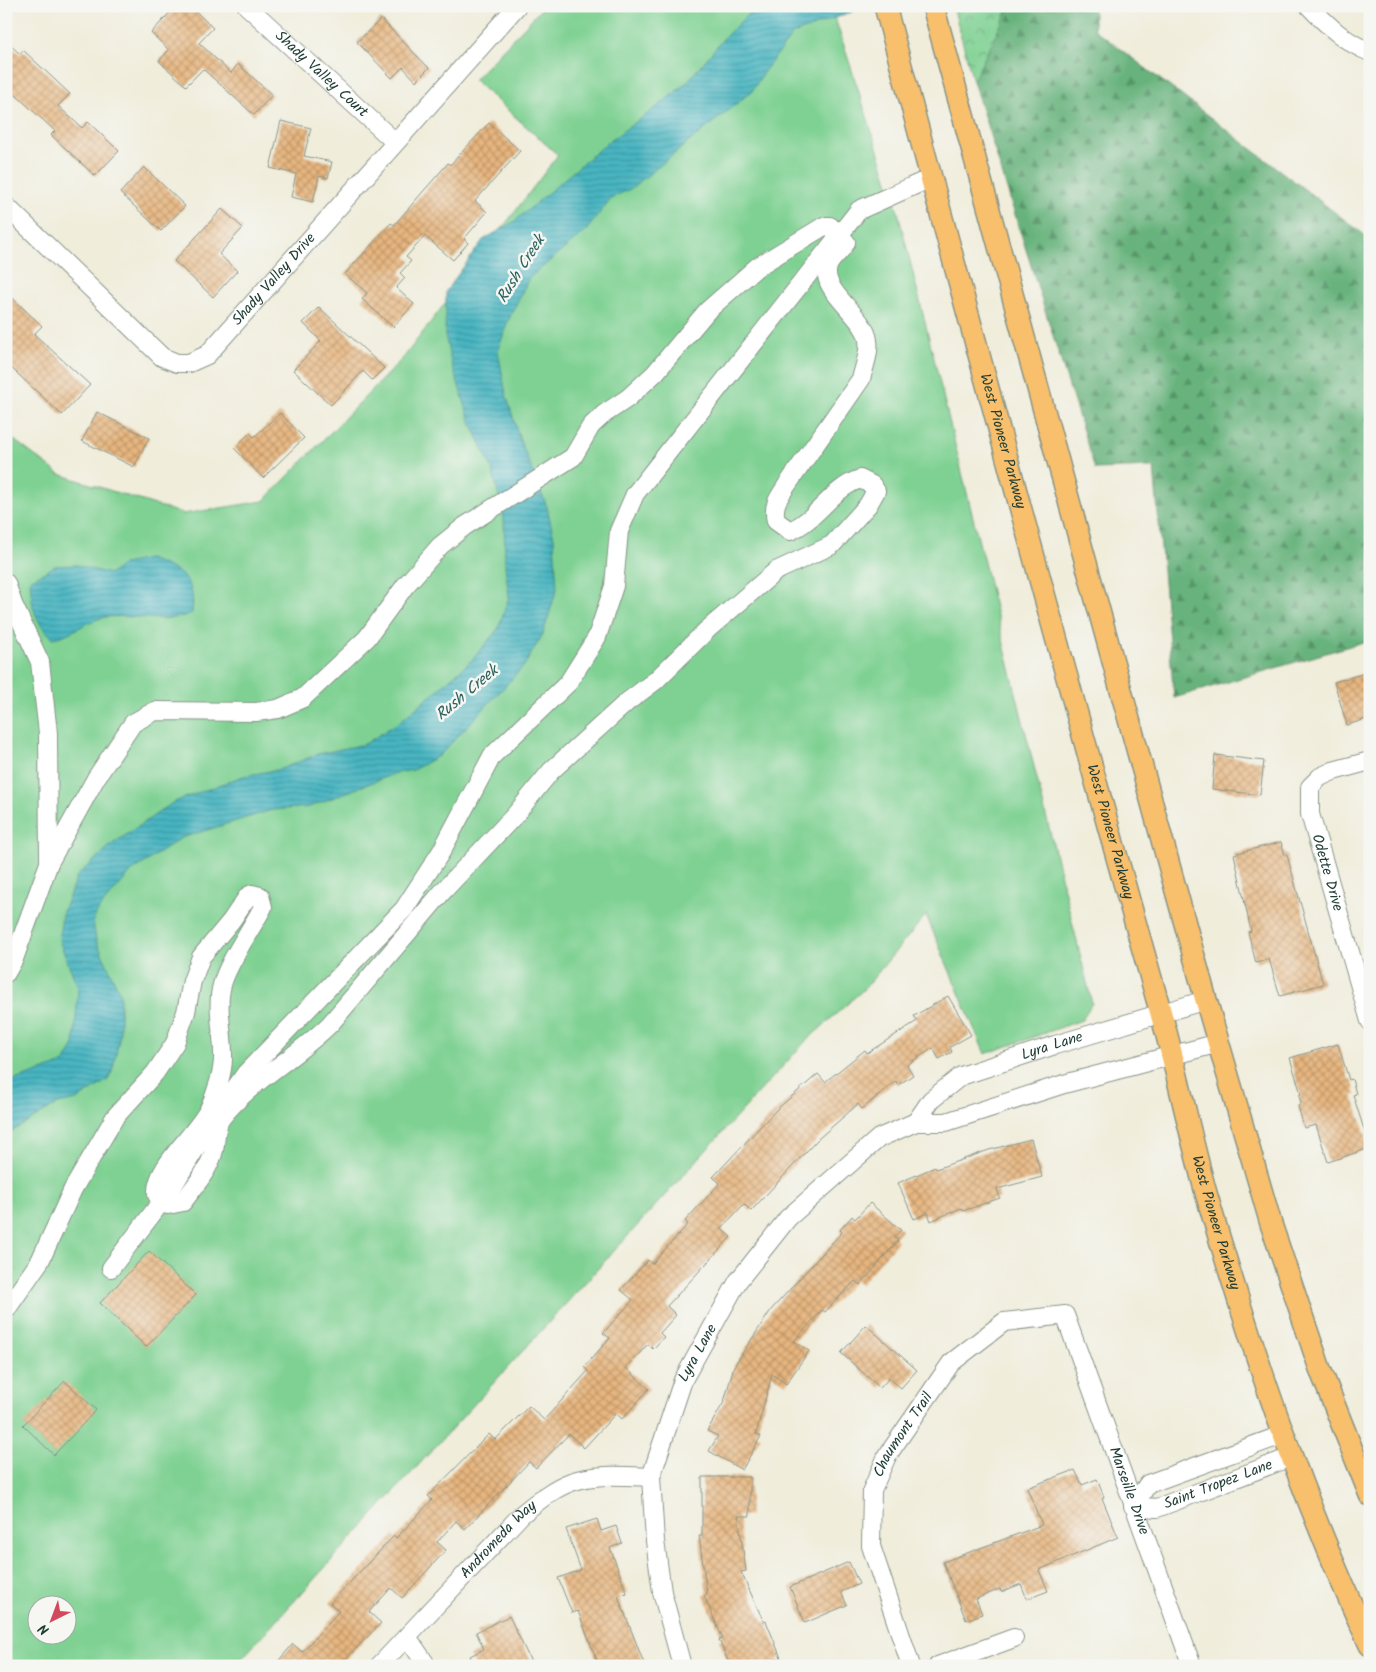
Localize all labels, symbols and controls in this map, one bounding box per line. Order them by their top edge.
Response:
street label: Shady Valley Court [269,25,374,124]
street label: Shady Valley Drive [226,228,322,331]
water label: Rush Creek [490,228,553,308]
street label: West Pioneer Parkway [973,371,1033,513]
water label: Rush Creek [430,658,506,727]
street label: West Pioneer Parkway [1080,762,1140,903]
street label: Odette Drive [1304,831,1350,914]
street label: Lyra Lane [1018,1025,1086,1067]
street label: West Pioneer Parkway [1185,1153,1247,1294]
street label: Lyra Lane [672,1320,724,1387]
street label: Chaumont Trail [867,1387,940,1481]
street label: Marseille Drive [1102,1443,1156,1538]
street label: Saint Tropez Lane [1160,1453,1276,1516]
street label: Andromeda Way [455,1494,543,1584]
north arrow [28,1594,78,1644]
text: N [33,1618,55,1640]

